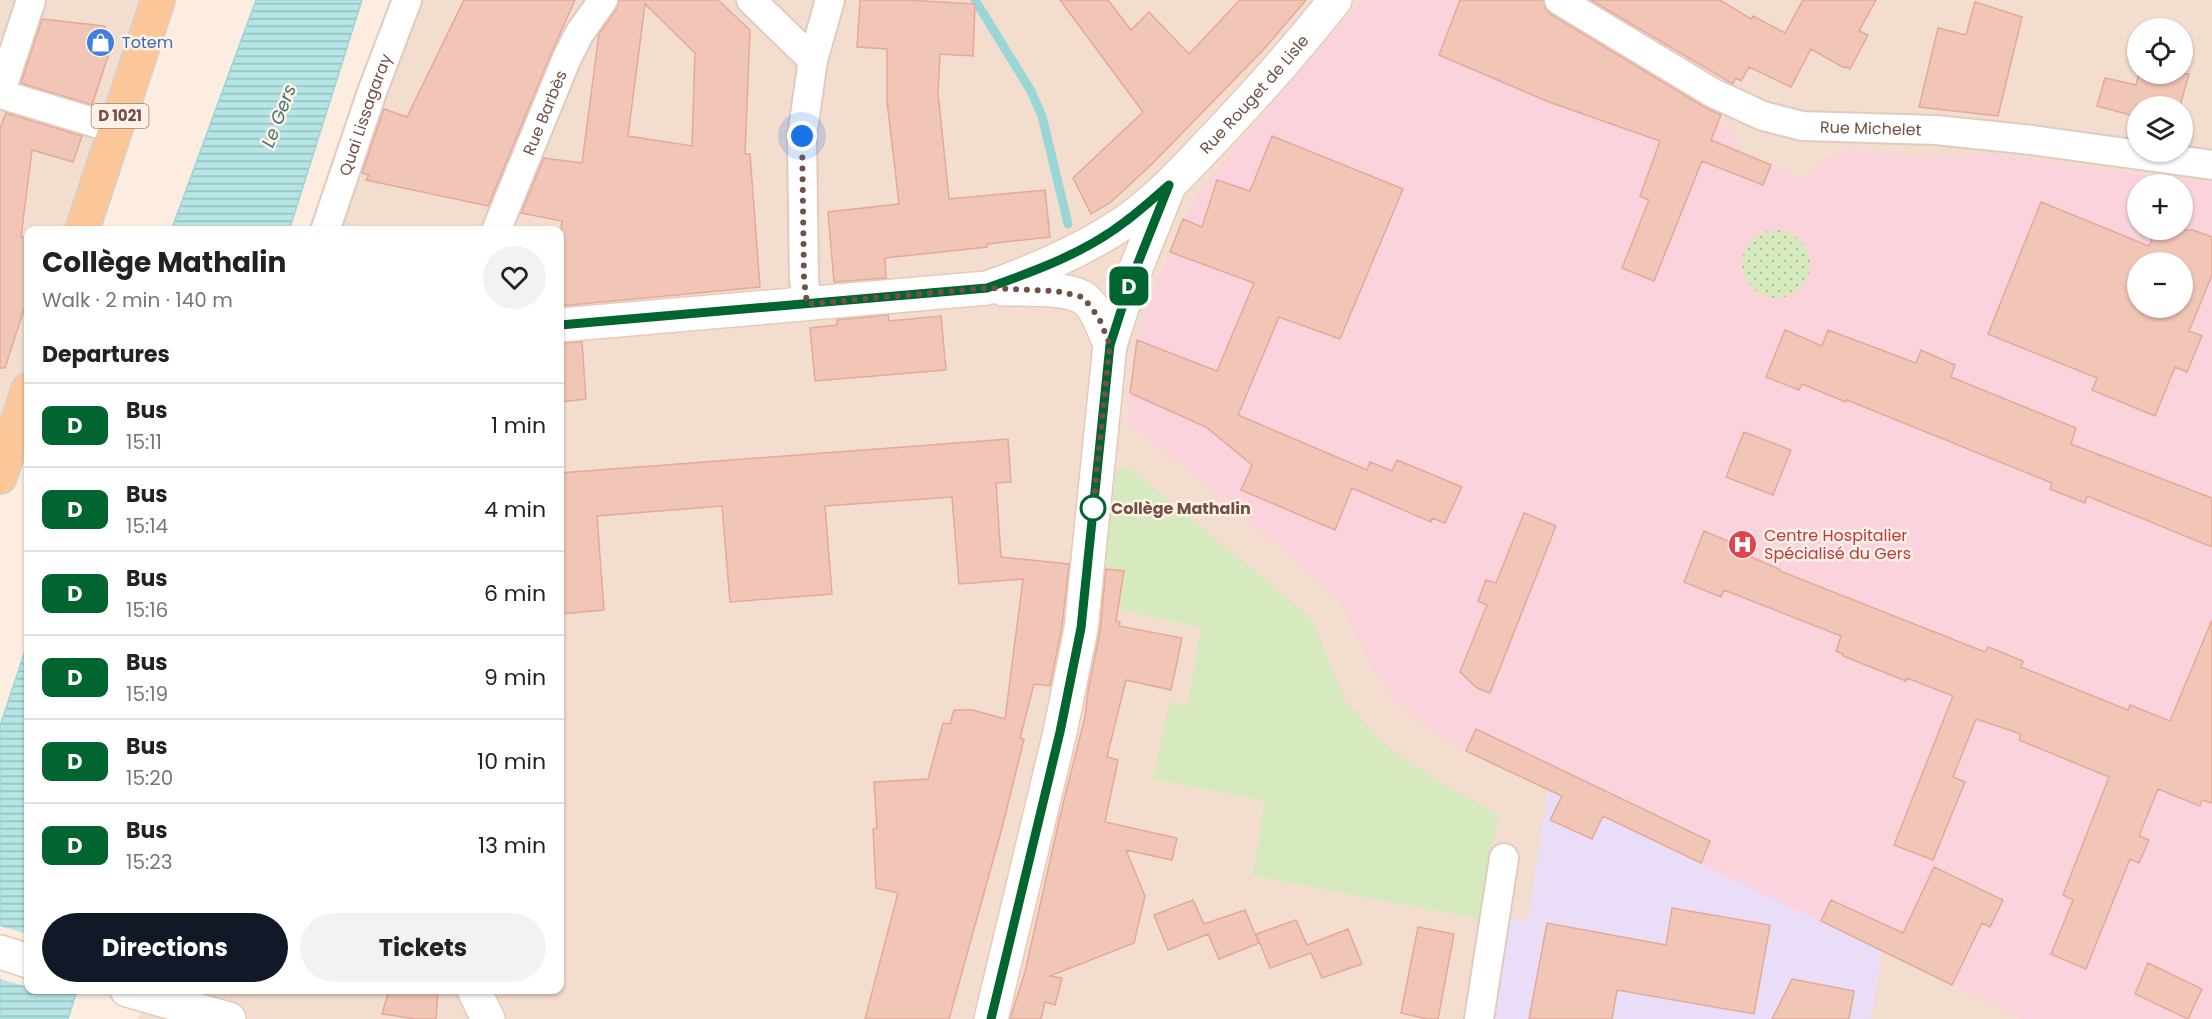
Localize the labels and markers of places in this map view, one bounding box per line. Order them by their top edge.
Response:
shop icon: Totem [85,26,117,58]
place label: Totem [122,31,173,54]
marker: Collège Mathalin [1080,495,1106,521]
place label: Collège Mathalin [1111,497,1251,520]
place label: Centre Hospitalier Spécialisé du Gers [1764,524,1911,565]
hospital icon: Centre Hospitalier Spécialisé du Gers [1727,528,1759,560]

